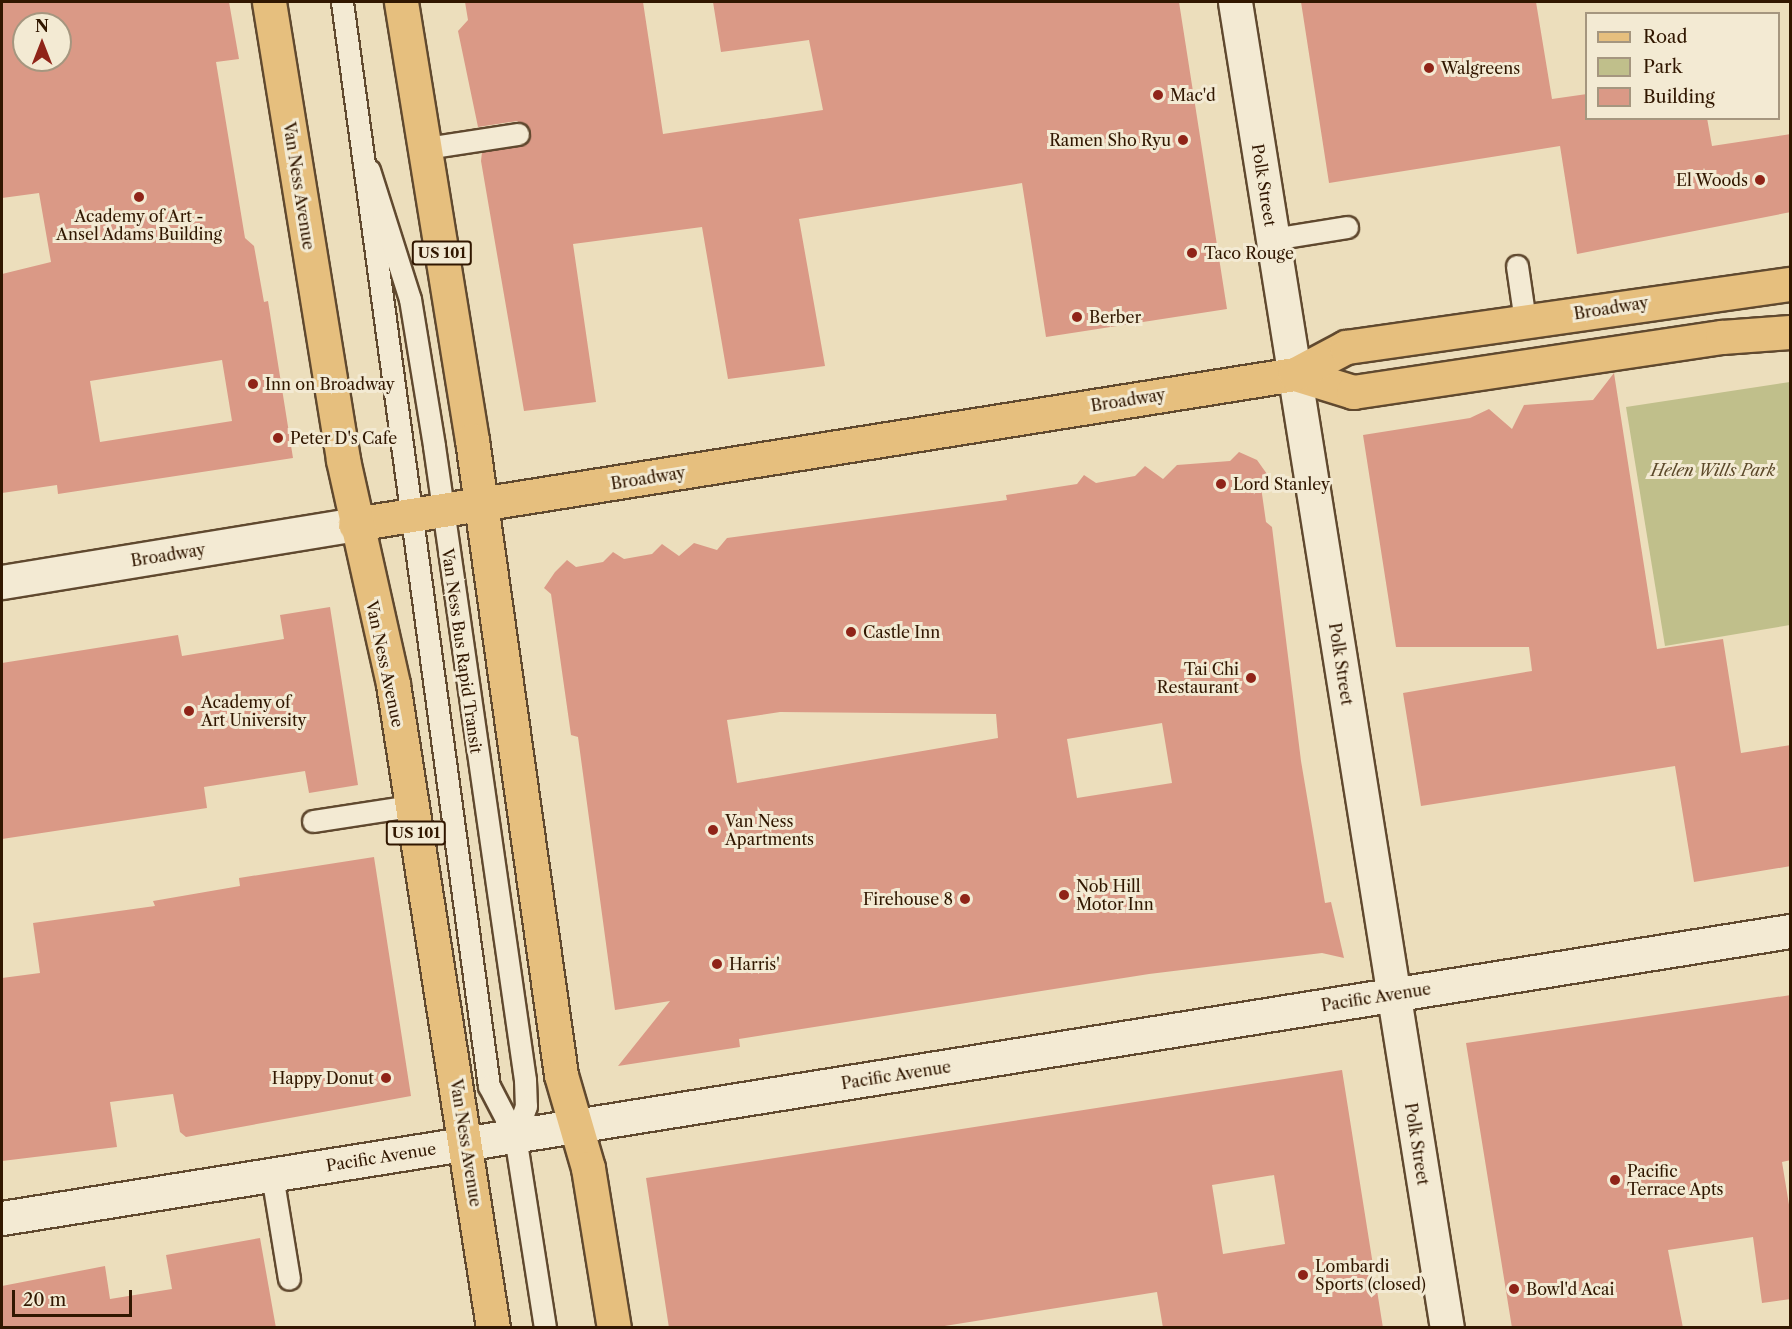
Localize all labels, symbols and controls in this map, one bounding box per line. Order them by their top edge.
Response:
north arrow [12,12,72,72]
legend [1585,12,1780,120]
text: N [35,16,49,36]
text: Road [1643,26,1688,48]
text: Park [1643,56,1682,78]
place label: Walgreens [1441,58,1520,78]
marker: Walgreens [1422,61,1436,75]
place label: Mac'd [1170,85,1216,105]
text: Building [1643,86,1715,108]
marker: Mac'd [1151,88,1165,102]
street label: Van Ness Avenue [279,120,319,252]
place label: Ramen Sho Ryu [1049,130,1171,150]
marker: Ramen Sho Ryu [1176,133,1190,147]
street label: Polk Street [1248,142,1280,228]
place label: El Woods [1675,170,1748,190]
marker: El Woods [1753,173,1767,187]
marker: Academy of Art - Ansel Adams Building [132,190,146,204]
place label: Academy of Art - Ansel Adams Building [56,206,222,244]
road number: US 101 [410,241,474,265]
place label: Taco Rouge [1204,243,1294,263]
marker: Taco Rouge [1185,246,1199,260]
street label: Broadway [1572,293,1650,323]
place label: Berber [1089,307,1141,327]
marker: Berber [1070,310,1084,324]
place label: Inn on Broadway [265,374,395,394]
marker: Inn on Broadway [246,377,260,391]
street label: Broadway [1089,385,1167,415]
place label: Peter D's Cafe [290,428,398,448]
marker: Peter D's Cafe [271,431,285,445]
park label: Helen Wills Park [1651,460,1775,480]
street label: Broadway [609,463,687,493]
place label: Lord Stanley [1233,474,1330,494]
marker: Lord Stanley [1214,477,1228,491]
street label: Broadway [129,540,207,570]
street label: Van Ness Bus Rapid Transit [438,547,486,755]
street label: Van Ness Avenue [362,599,408,729]
street label: Polk Street [1325,621,1357,707]
place label: Castle Inn [863,622,940,642]
marker: Castle Inn [844,625,858,639]
place label: Tai Chi Restaurant [1157,659,1239,697]
marker: Tai Chi Restaurant [1244,671,1258,685]
place label: Academy of Art University [201,692,306,730]
marker: Academy of Art University [182,704,196,718]
place label: Van Ness Apartments [725,811,814,849]
road number: US 101 [384,821,448,845]
marker: Van Ness Apartments [706,823,720,837]
place label: Nob Hill Motor Inn [1076,876,1154,914]
marker: Nob Hill Motor Inn [1057,888,1071,902]
place label: Firehouse 8 [863,889,953,909]
marker: Firehouse 8 [958,892,972,906]
place label: Harris' [729,954,780,974]
marker: Harris' [710,957,724,971]
street label: Pacific Avenue [1319,979,1433,1015]
street label: Pacific Avenue [839,1057,953,1093]
place label: Happy Donut [271,1068,374,1088]
marker: Happy Donut [379,1071,393,1085]
street label: Van Ness Avenue [446,1077,486,1209]
street label: Polk Street [1401,1101,1433,1187]
street label: Pacific Avenue [324,1139,438,1175]
place label: Pacific Terrace Apts [1627,1161,1724,1199]
marker: Pacific Terrace Apts [1608,1173,1622,1187]
place label: Lombardi Sports (closed) [1315,1256,1426,1294]
marker: Lombardi Sports (closed) [1296,1268,1310,1282]
scale bar [15,1278,135,1316]
place label: Bowl'd Acai [1526,1279,1615,1299]
marker: Bowl'd Acai [1507,1282,1521,1296]
text: 20 m [23,1289,66,1311]

